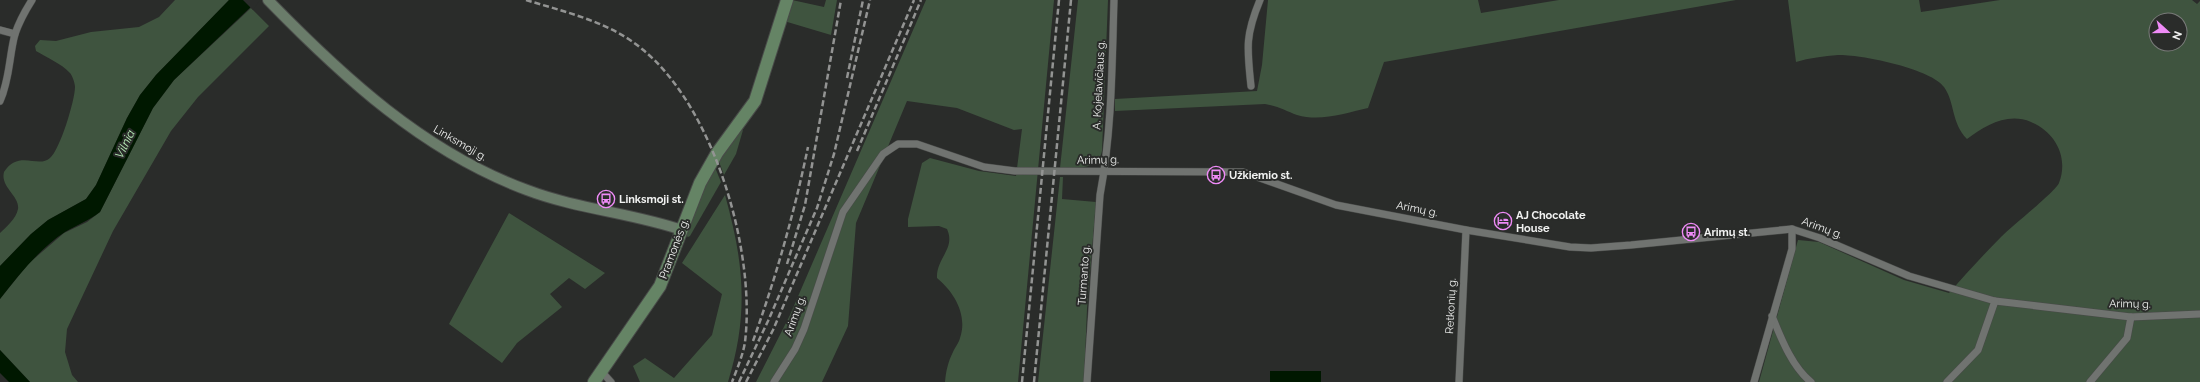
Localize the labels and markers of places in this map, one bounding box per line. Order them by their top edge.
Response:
bus stop icon: Užkiemio st. [1206,165,1226,185]
place label: Užkiemio st. [1229,169,1293,182]
bus stop icon: Linksmoji st. [596,189,616,209]
place label: Linksmoji st. [619,193,684,206]
place label: AJ Chocolate House [1516,209,1586,235]
hotel icon: AJ Chocolate House [1493,211,1513,231]
bus stop icon: Arimų st. [1681,222,1701,242]
place label: Arimų st. [1704,226,1750,239]

